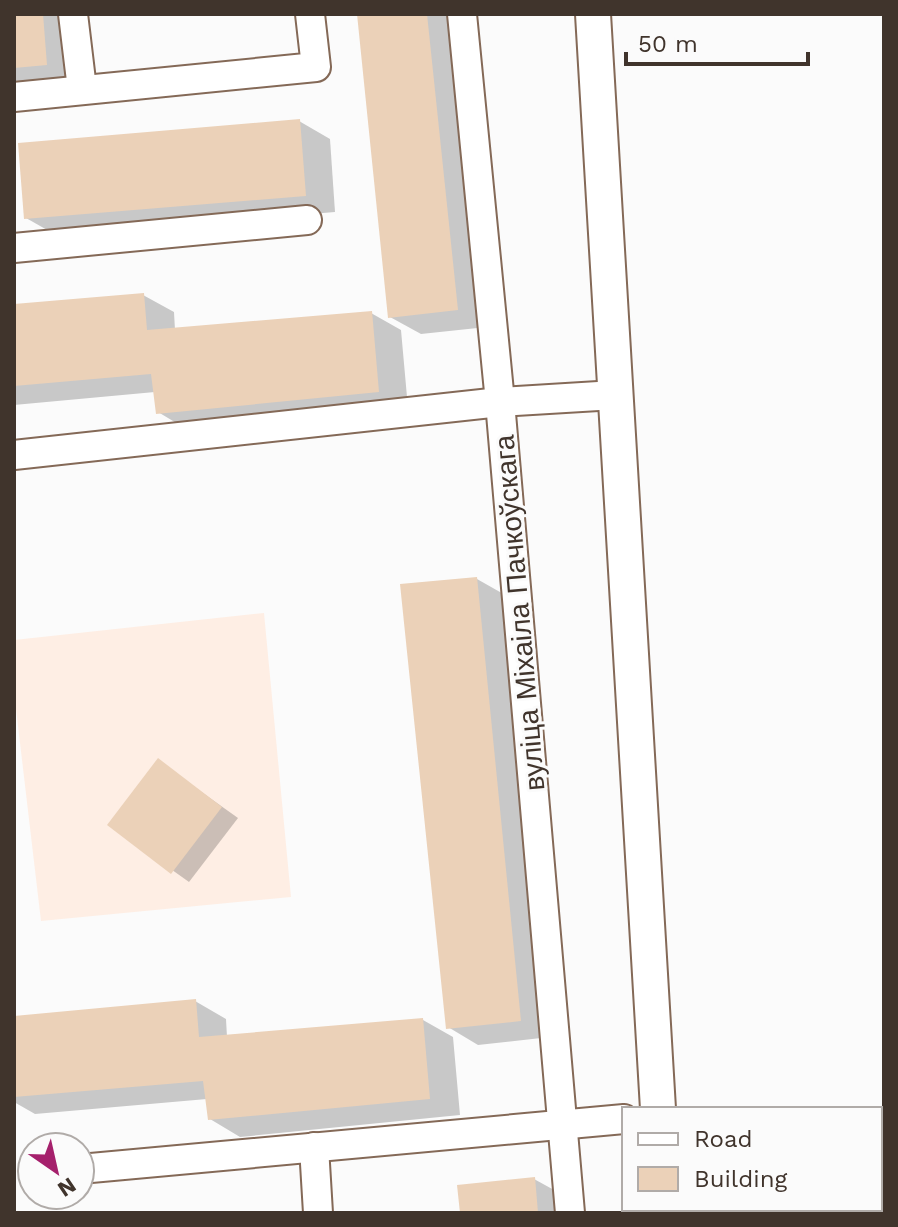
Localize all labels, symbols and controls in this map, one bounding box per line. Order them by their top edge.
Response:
scale bar [626,16,808,66]
text: 50 m [638,30,698,58]
street label: вуліца Міхаіла Пачкоўскага [487,433,552,792]
legend [622,1107,882,1211]
text: Road [694,1125,753,1153]
north arrow [16,1131,96,1211]
text: Building [694,1165,787,1193]
text: N [53,1172,81,1202]

